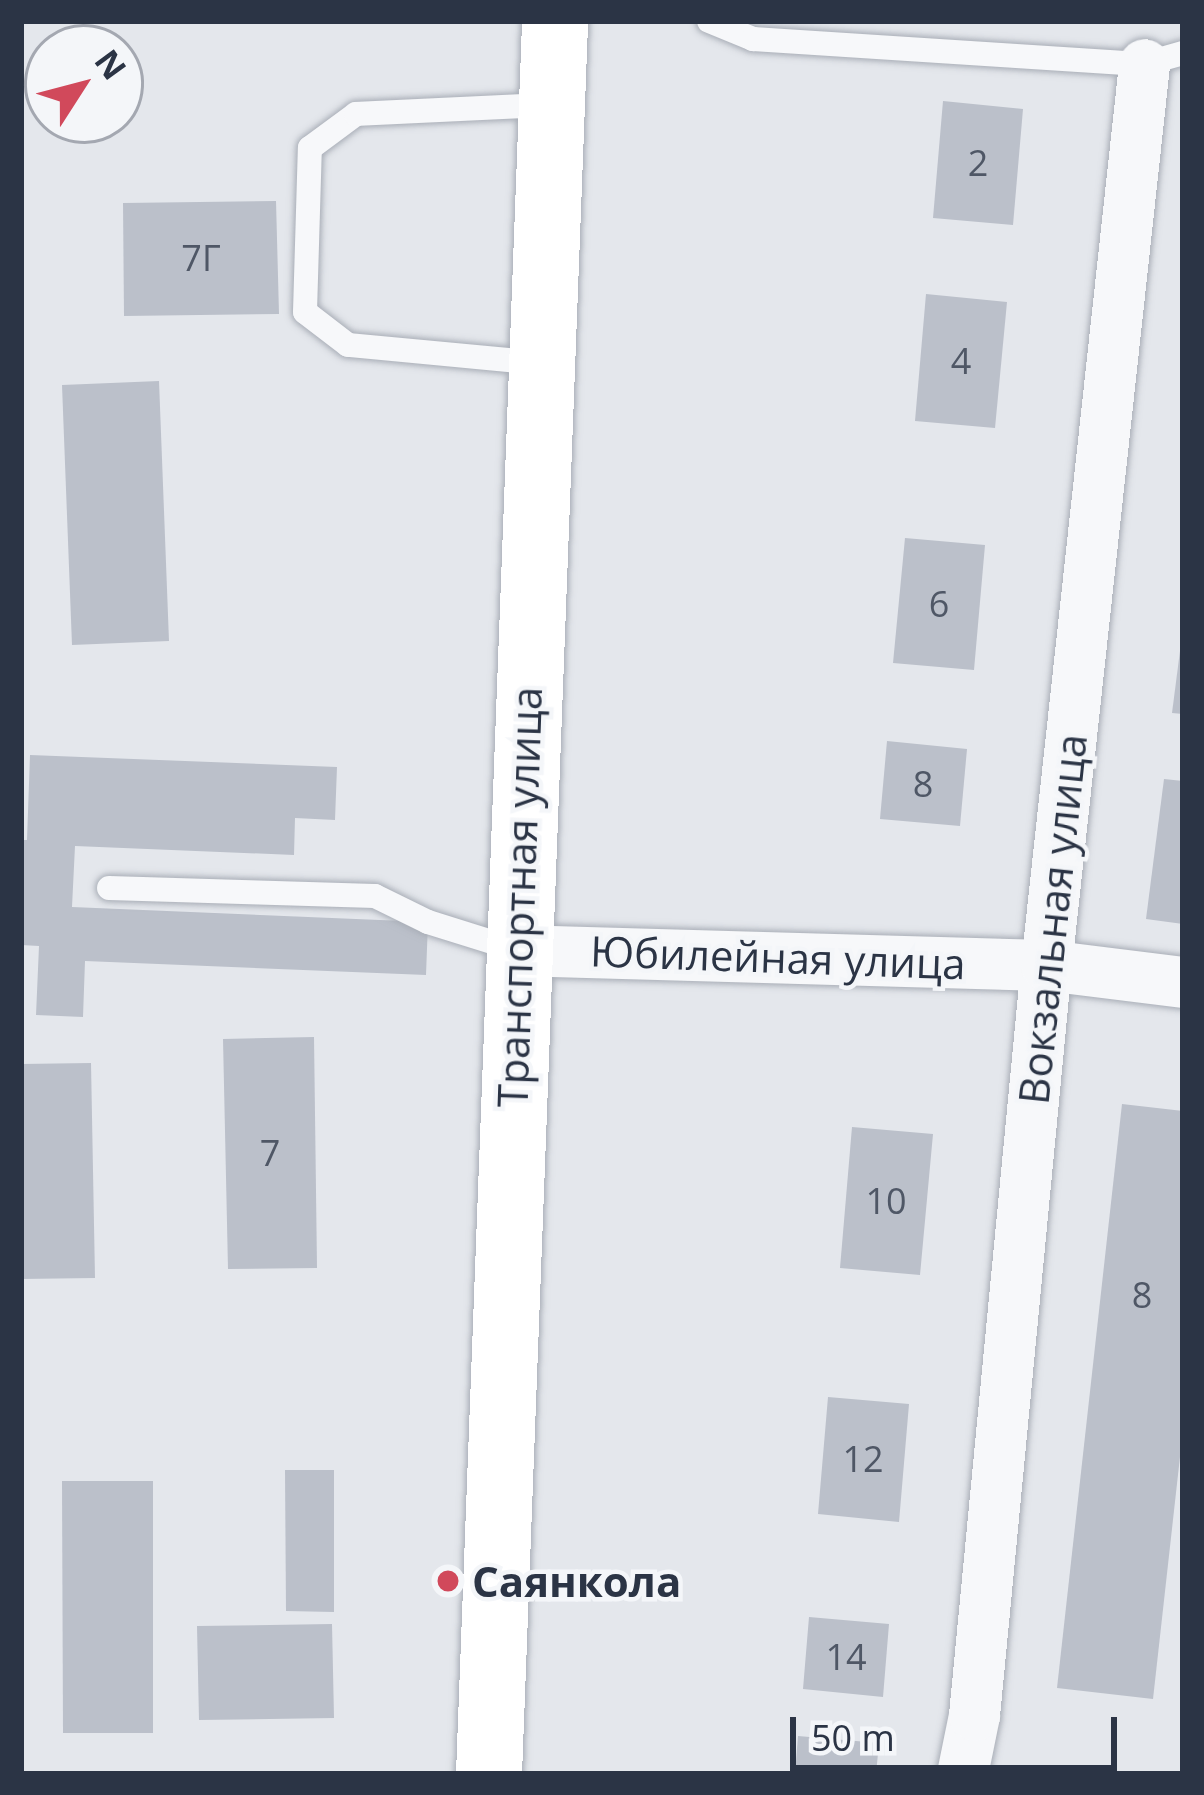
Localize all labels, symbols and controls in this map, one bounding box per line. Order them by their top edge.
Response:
north arrow [24,24,144,144]
text: N [85,40,137,88]
house number: 2 [968,141,988,185]
house number: 7Г [181,236,221,280]
house number: 4 [951,339,971,383]
house number: 6 [929,582,949,626]
street label: Транспортная улица [486,686,552,1108]
street label: Вокзальная улица [1007,731,1097,1107]
house number: 8 [913,762,933,806]
street label: Юбилейная улица [589,925,967,989]
house number: 7 [260,1131,280,1175]
house number: 10 [865,1179,907,1223]
house number: 8 [1132,1273,1152,1317]
house number: 12 [842,1437,884,1481]
place label: Саянкола [472,1556,681,1606]
marker: Саянкола [435,1568,461,1594]
house number: 14 [825,1635,867,1679]
scale bar [796,1693,1123,1767]
text: 50 m [811,1713,895,1762]

